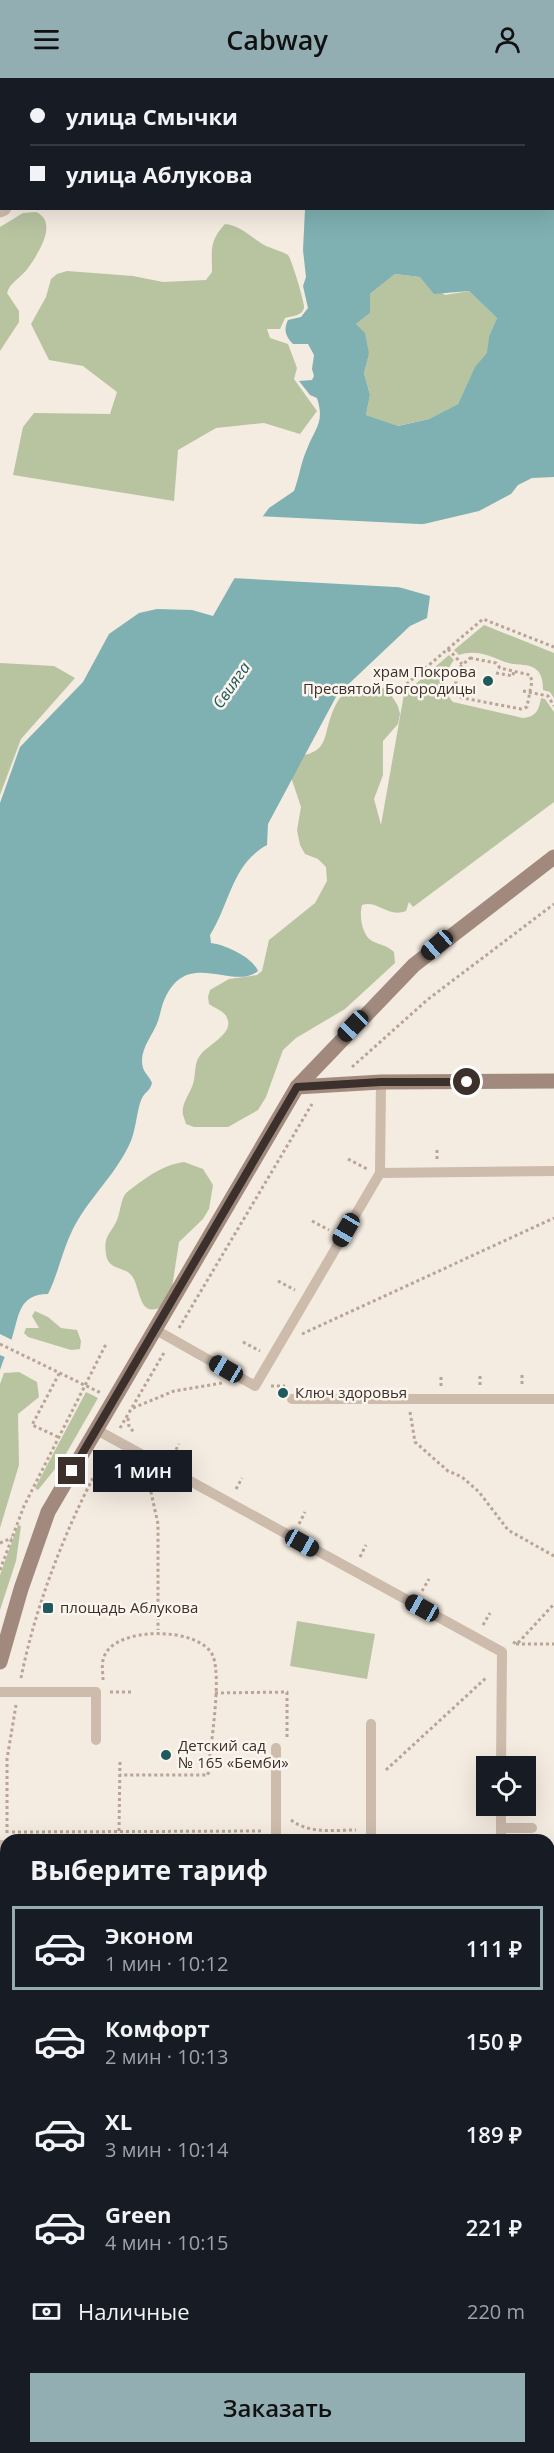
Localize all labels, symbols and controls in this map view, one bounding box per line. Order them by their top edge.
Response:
text: Cabway [226,21,328,58]
icon: menu [30,23,63,56]
icon: person [491,23,524,56]
text: улица Смычки [66,101,238,131]
text: улица Аблукова [66,159,253,189]
water label: Свияга [207,657,255,713]
place label: храм Покрова Пресвятой Богородицы [303,661,476,698]
marker: храм Покрова Пресвятой Богородицы [481,674,495,688]
car [418,926,456,964]
car [334,1007,372,1045]
route start [453,1068,480,1095]
car [329,1210,363,1250]
car [206,1352,246,1386]
place label: Ключ здоровья [295,1382,407,1402]
marker: Ключ здоровья [276,1386,290,1400]
callout: 1 мин [93,1450,192,1492]
route end [58,1457,85,1484]
text: 1 мин [113,1457,172,1484]
car [282,1526,322,1560]
car [402,1591,442,1625]
place label: площадь Аблукова [60,1597,198,1617]
marker: площадь Аблукова [41,1601,55,1615]
place label: Детский сад № 165 «Бемби» [178,1735,289,1772]
marker: Детский сад № 165 «Бемби» [159,1748,173,1762]
map controls [476,1756,536,1816]
button: locate [476,1756,536,1816]
text: Выберите тариф [30,1851,268,1888]
text: Эконом [105,1920,194,1950]
icon: car [33,1921,87,1975]
text: 111 ₽ [466,1933,522,1963]
text: 1 мин · 10:12 [105,1950,228,1977]
text: Комфорт [105,2013,210,2043]
icon: car [33,2014,87,2068]
text: 150 ₽ [466,2026,522,2056]
text: 2 мин · 10:13 [105,2043,228,2070]
text: XL [105,2106,132,2136]
icon: car [33,2107,87,2161]
text: 189 ₽ [466,2119,522,2149]
text: 3 мин · 10:14 [105,2136,228,2163]
text: Green [105,2199,171,2229]
icon: car [33,2200,87,2254]
text: 221 ₽ [466,2212,522,2242]
text: 4 мин · 10:15 [105,2229,228,2256]
icon: cash [30,2295,63,2328]
text: Наличные [78,2296,190,2326]
text: 220 m [467,2298,525,2325]
button: Заказать [30,2373,525,2442]

